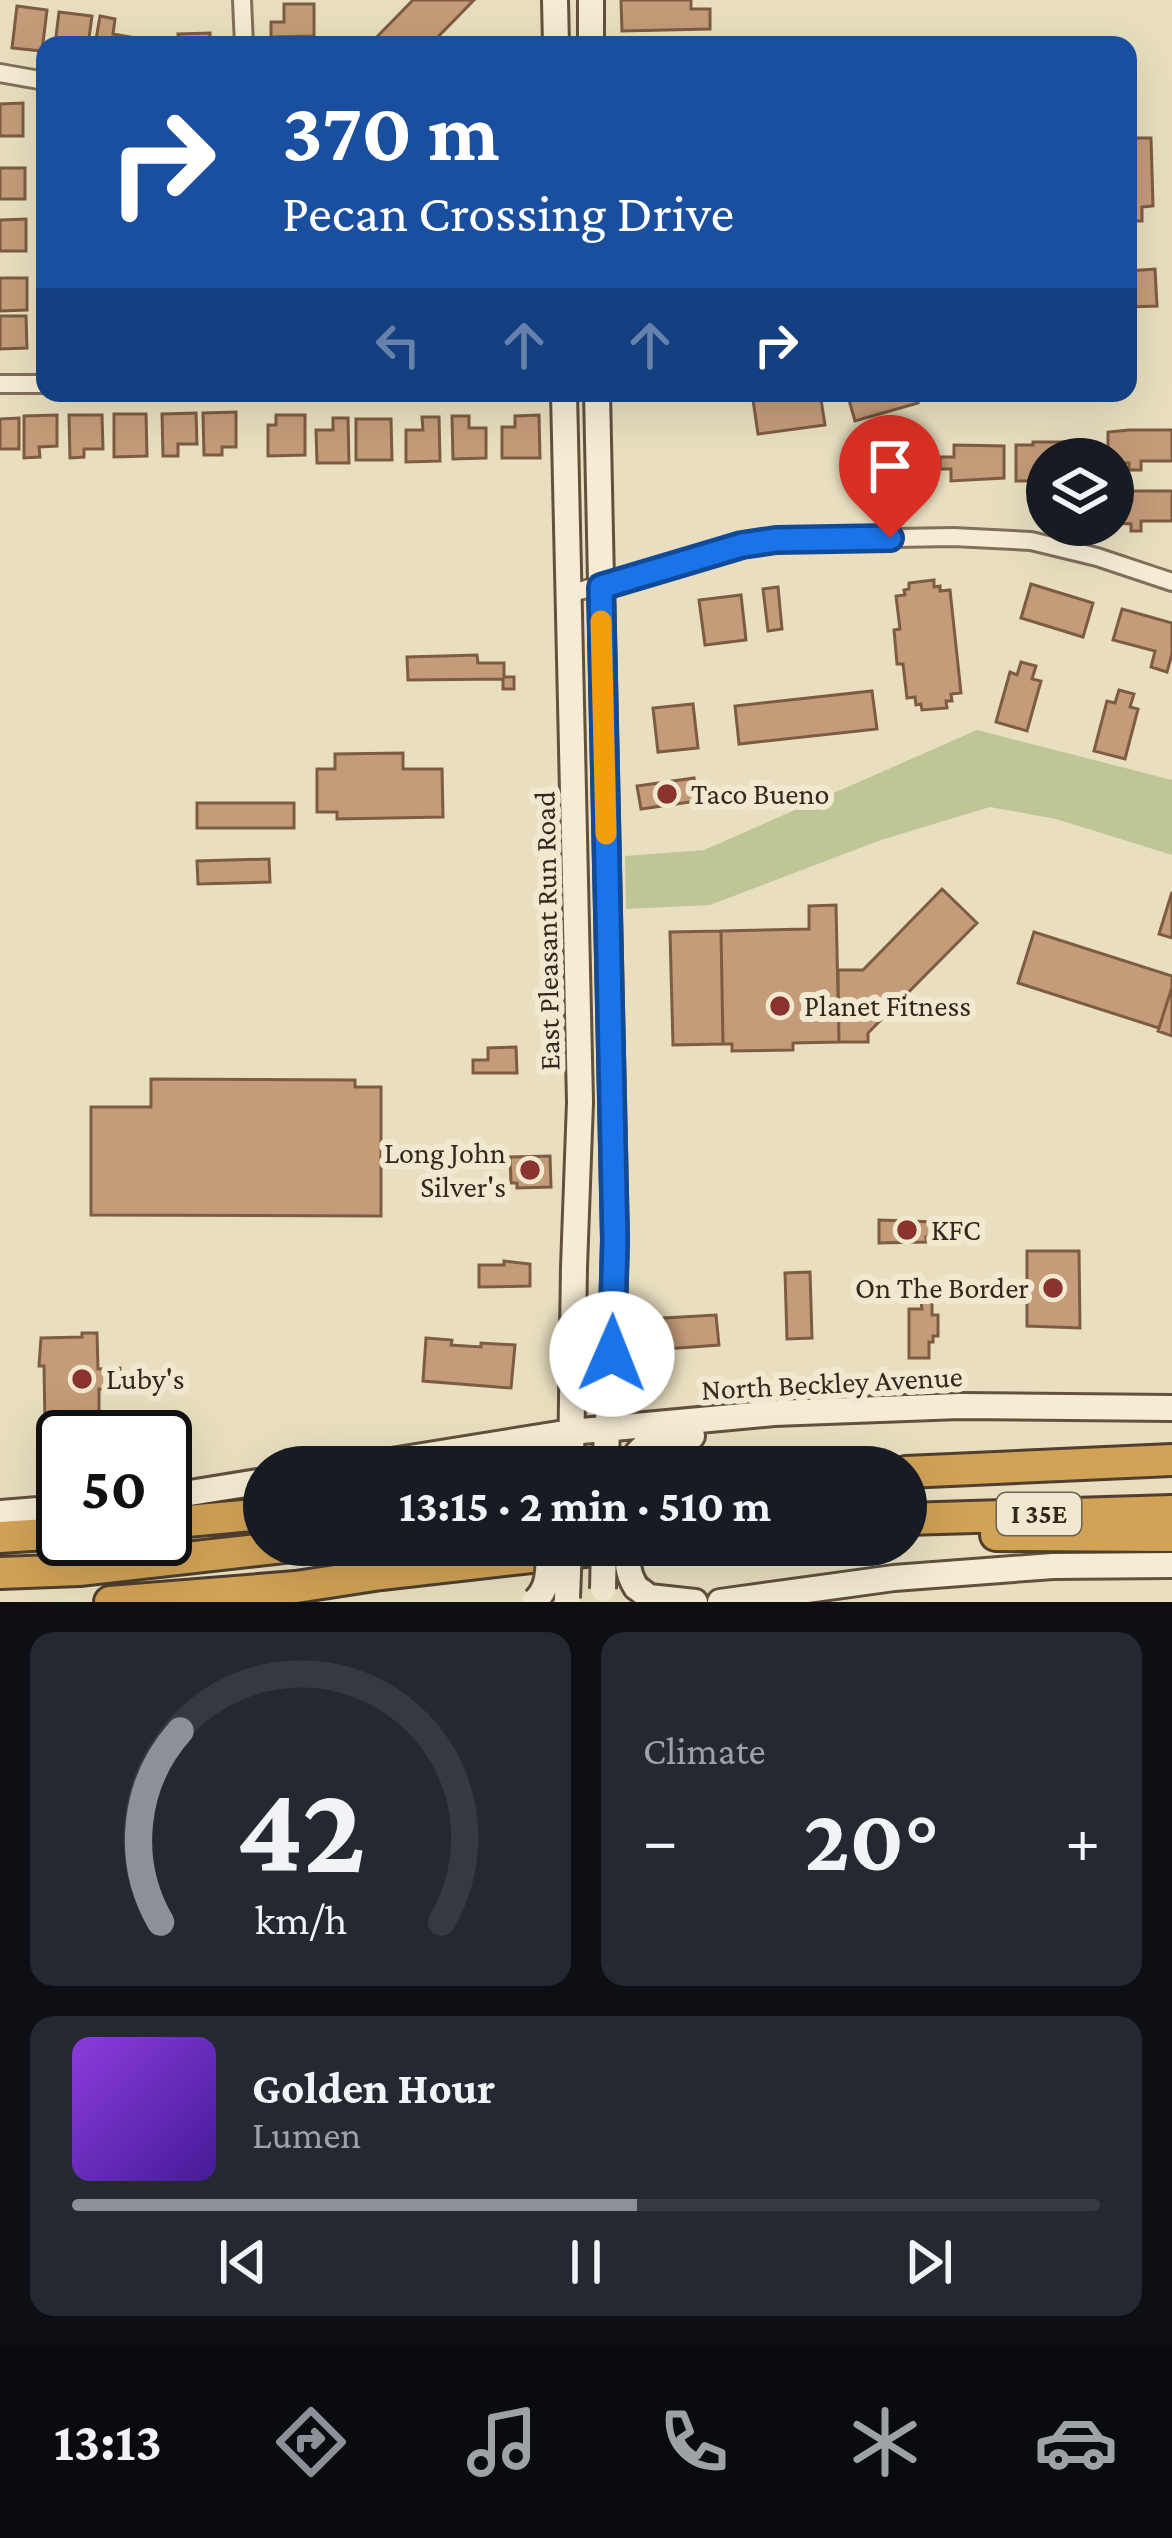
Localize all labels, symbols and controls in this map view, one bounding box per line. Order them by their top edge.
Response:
icon: right [84,84,240,240]
text: 370 m [282,85,500,178]
text: Pecan Crossing Drive [282,183,734,243]
icon: left [365,312,431,378]
icon: ahead [491,312,557,378]
icon: ahead [617,312,683,378]
icon: right [743,312,809,378]
pin [839,415,941,538]
icon: arrive [857,433,923,499]
map controls [1026,438,1134,546]
button: layers [1026,438,1134,546]
place label: Taco Bueno [691,777,830,810]
marker: Taco Bueno [654,781,680,807]
street label: East Pleasant Run Road [528,791,565,1071]
place label: Planet Fitness [804,989,971,1022]
marker: Planet Fitness [767,993,793,1019]
place label: Long John Silver's [384,1136,506,1203]
marker: Long John Silver's [517,1157,543,1183]
place label: KFC [931,1213,981,1246]
marker: KFC [894,1217,920,1243]
place label: On The Border [855,1271,1029,1304]
marker: On The Border [1040,1275,1066,1301]
position arrow [549,1291,675,1417]
street label: North Beckley Avenue [700,1359,964,1407]
place label: Luby's [106,1362,185,1396]
marker: Luby's [69,1366,95,1392]
speed limit sign: 50 [36,1410,192,1566]
text: 13:15 · 2 min · 510 m [399,1481,771,1531]
road number: I 35E [997,1493,1081,1535]
text: Climate [643,1729,766,1772]
text: 42 [236,1759,365,1898]
text: 20° [804,1789,939,1889]
text: − [643,1803,678,1876]
text: + [1065,1803,1100,1876]
text: km/h [254,1896,347,1943]
text: Golden Hour [252,2063,495,2113]
text: Lumen [252,2113,361,2156]
icon: previous [210,2229,276,2295]
icon: pause [553,2229,619,2295]
icon: next [896,2229,962,2295]
icon: directions [269,2400,353,2484]
icon: music [460,2400,544,2484]
icon: phone [652,2400,736,2484]
icon: climate [843,2400,927,2484]
icon: car [1034,2400,1118,2484]
text: 13:13 [54,2412,162,2472]

